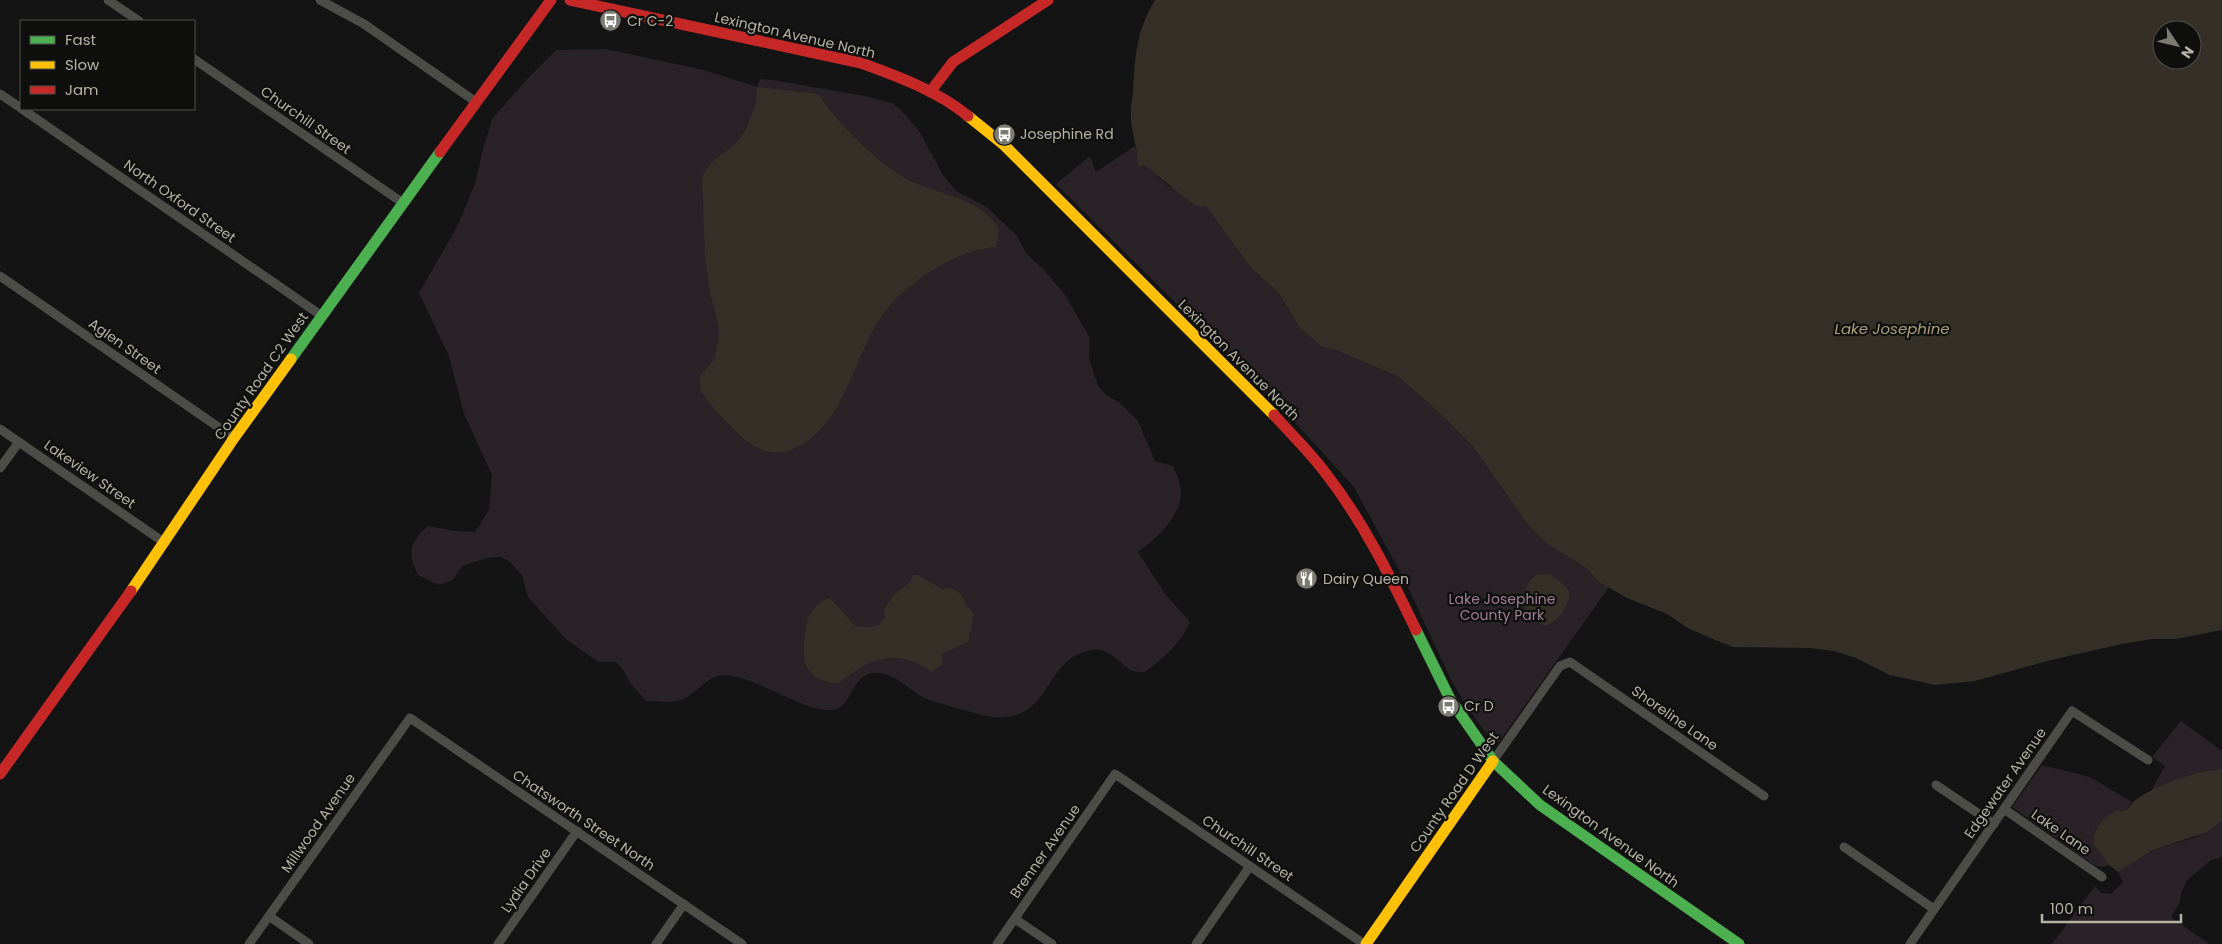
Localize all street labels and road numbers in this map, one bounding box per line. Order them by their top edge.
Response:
street label: Lexington Avenue North [713,7,877,63]
street label: Churchill Street [257,81,355,159]
street label: North Oxford Street [120,155,240,247]
street label: Lexington Avenue North [1174,295,1304,425]
street label: County Road C2 West [209,308,313,444]
street label: Aglen Street [85,314,165,378]
street label: Lakeview Street [40,435,140,513]
street label: Shoreline Lane [1628,681,1723,755]
street label: Edgewater Avenue [1959,723,2051,842]
street label: County Road D West [1405,728,1503,856]
street label: Chatsworth Street North [509,765,659,875]
street label: Millwood Avenue [276,769,360,877]
street label: Lexington Avenue North [1539,780,1683,892]
street label: Brenner Avenue [1005,800,1085,902]
street label: Lake Lane [2027,804,2095,860]
street label: Churchill Street [1198,810,1298,886]
street label: Lydia Drive [496,843,556,917]

